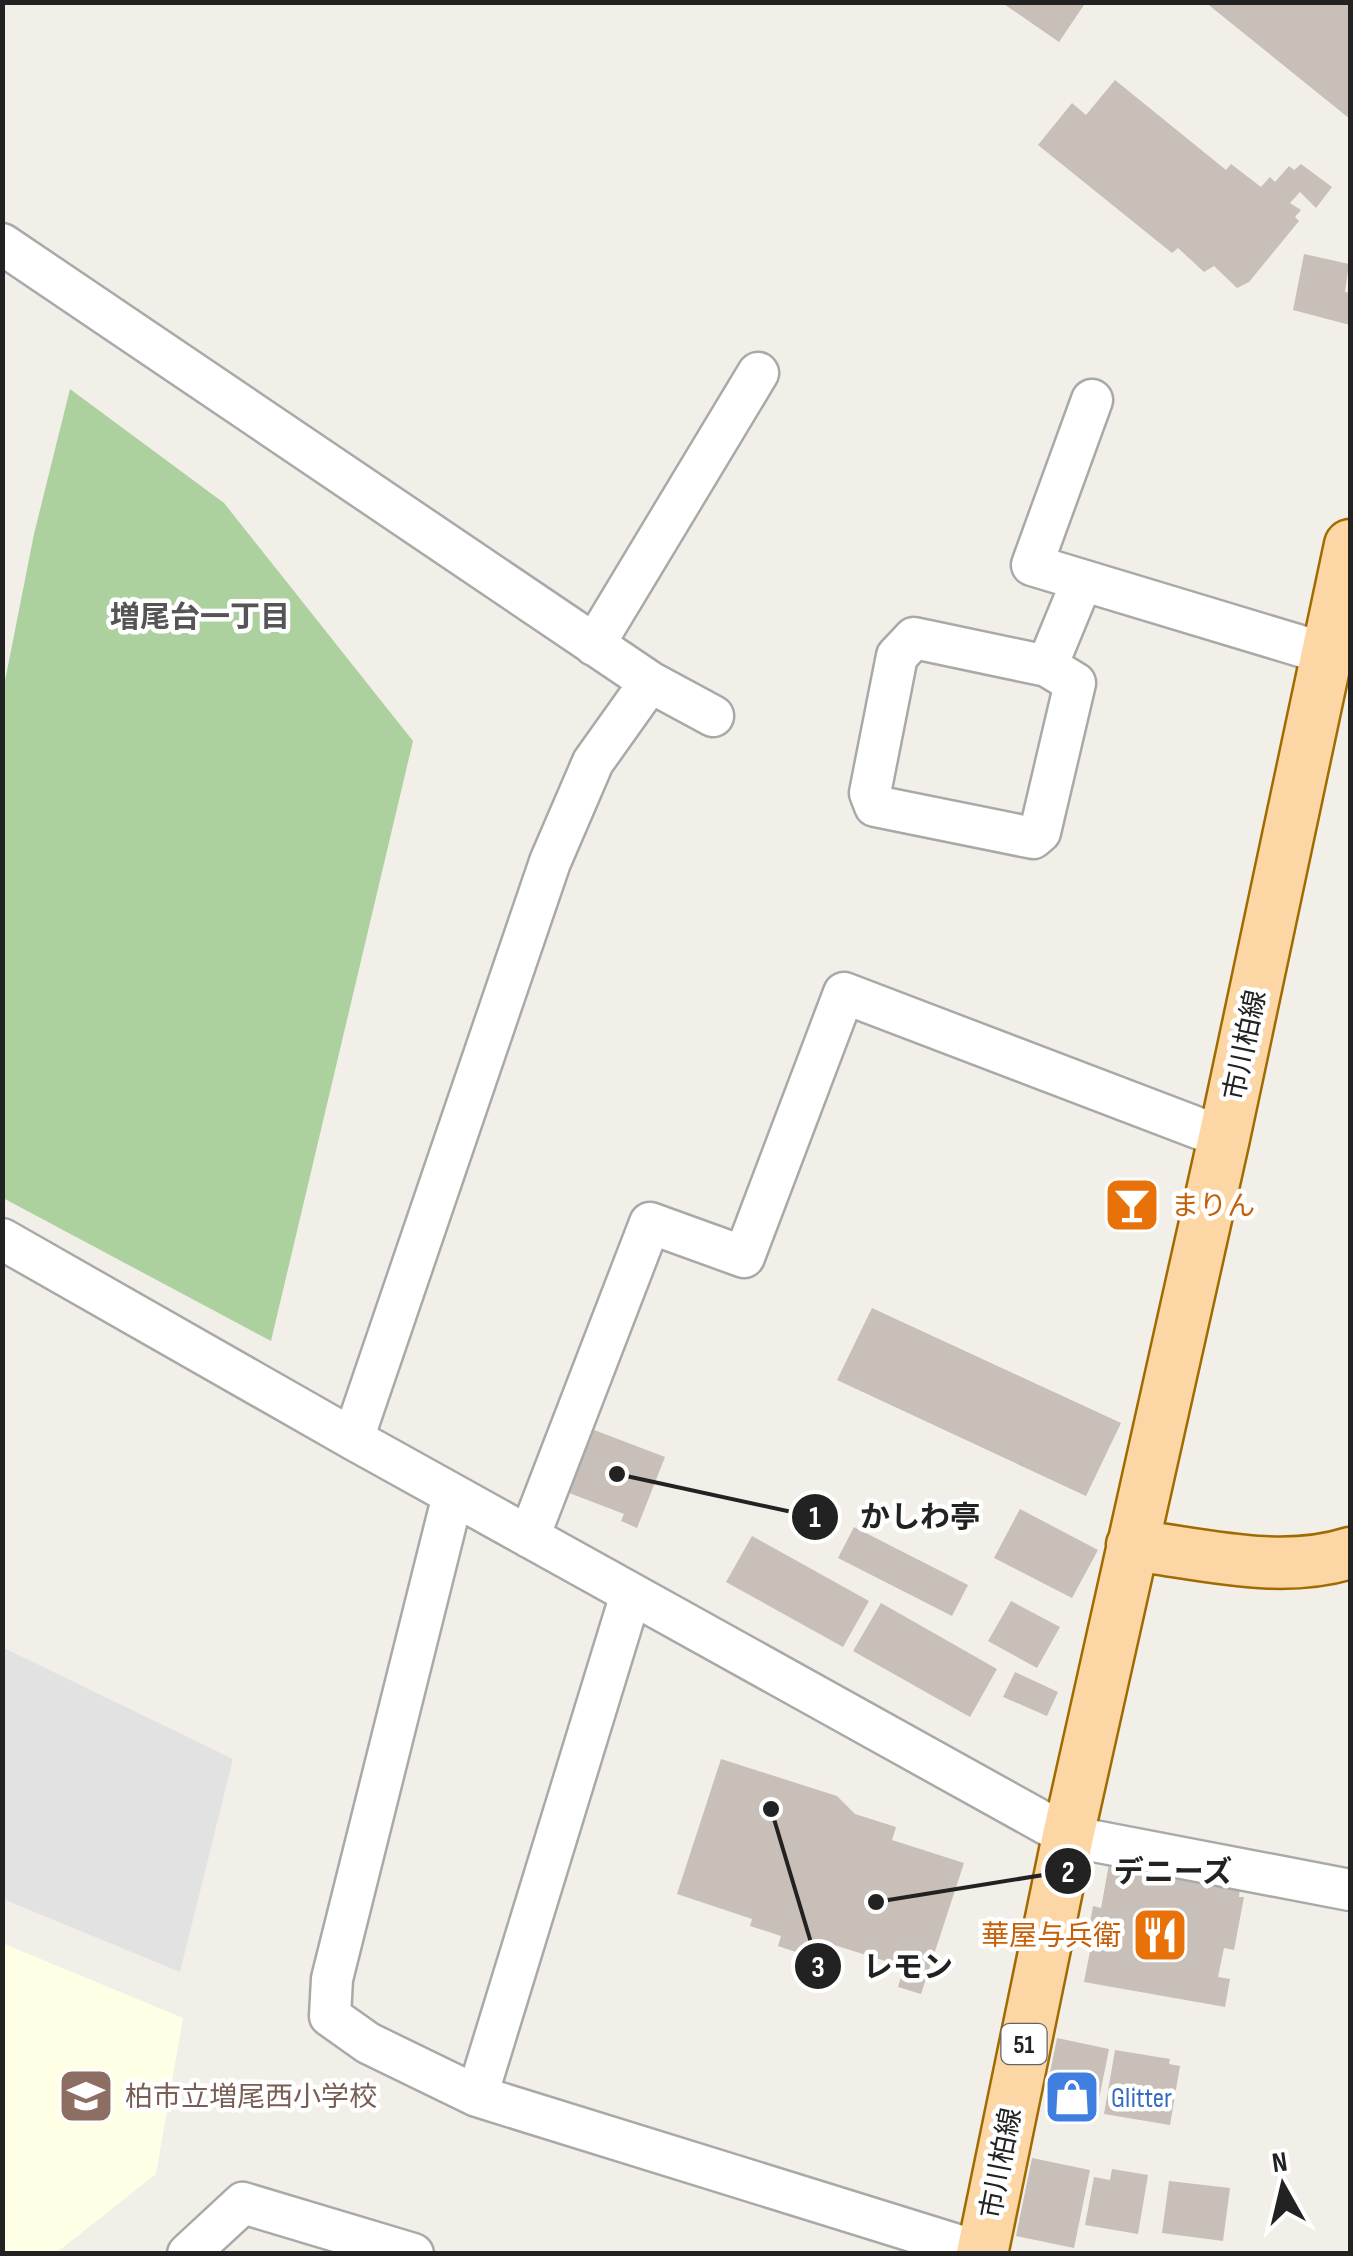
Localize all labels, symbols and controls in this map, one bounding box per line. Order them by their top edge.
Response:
district label: 増尾台一丁目 [110,600,290,636]
street label: 市川柏線 [1218,987,1273,1104]
bar icon: まりん [1102,1175,1162,1235]
place label: まりん [1171,1190,1255,1223]
callout: かしわ亭 [790,1487,1000,1547]
text: 1 [809,1500,821,1536]
text: かしわ亭 [860,1500,980,1536]
callout: デニーズ [1043,1841,1253,1901]
text: 2 [1061,1855,1075,1891]
text: デニーズ [1114,1855,1232,1891]
restaurant icon: 華屋与兵衛 [1130,1905,1190,1965]
place label: 華屋与兵衛 [981,1920,1121,1953]
callout: レモン [793,1936,973,1996]
text: 3 [811,1950,825,1986]
text: レモン [863,1950,953,1986]
road number: 51 [1002,2024,1046,2064]
school or university icon: 柏市立増尾西小学校 [56,2066,116,2126]
shop icon: Glitter [1042,2067,1102,2127]
place label: 柏市立増尾西小学校 [125,2081,377,2114]
place label: Glitter [1111,2082,1172,2115]
street label: 市川柏線 [975,2105,1028,2221]
north arrow [1233,2136,1333,2236]
text: N [1270,2145,1289,2180]

